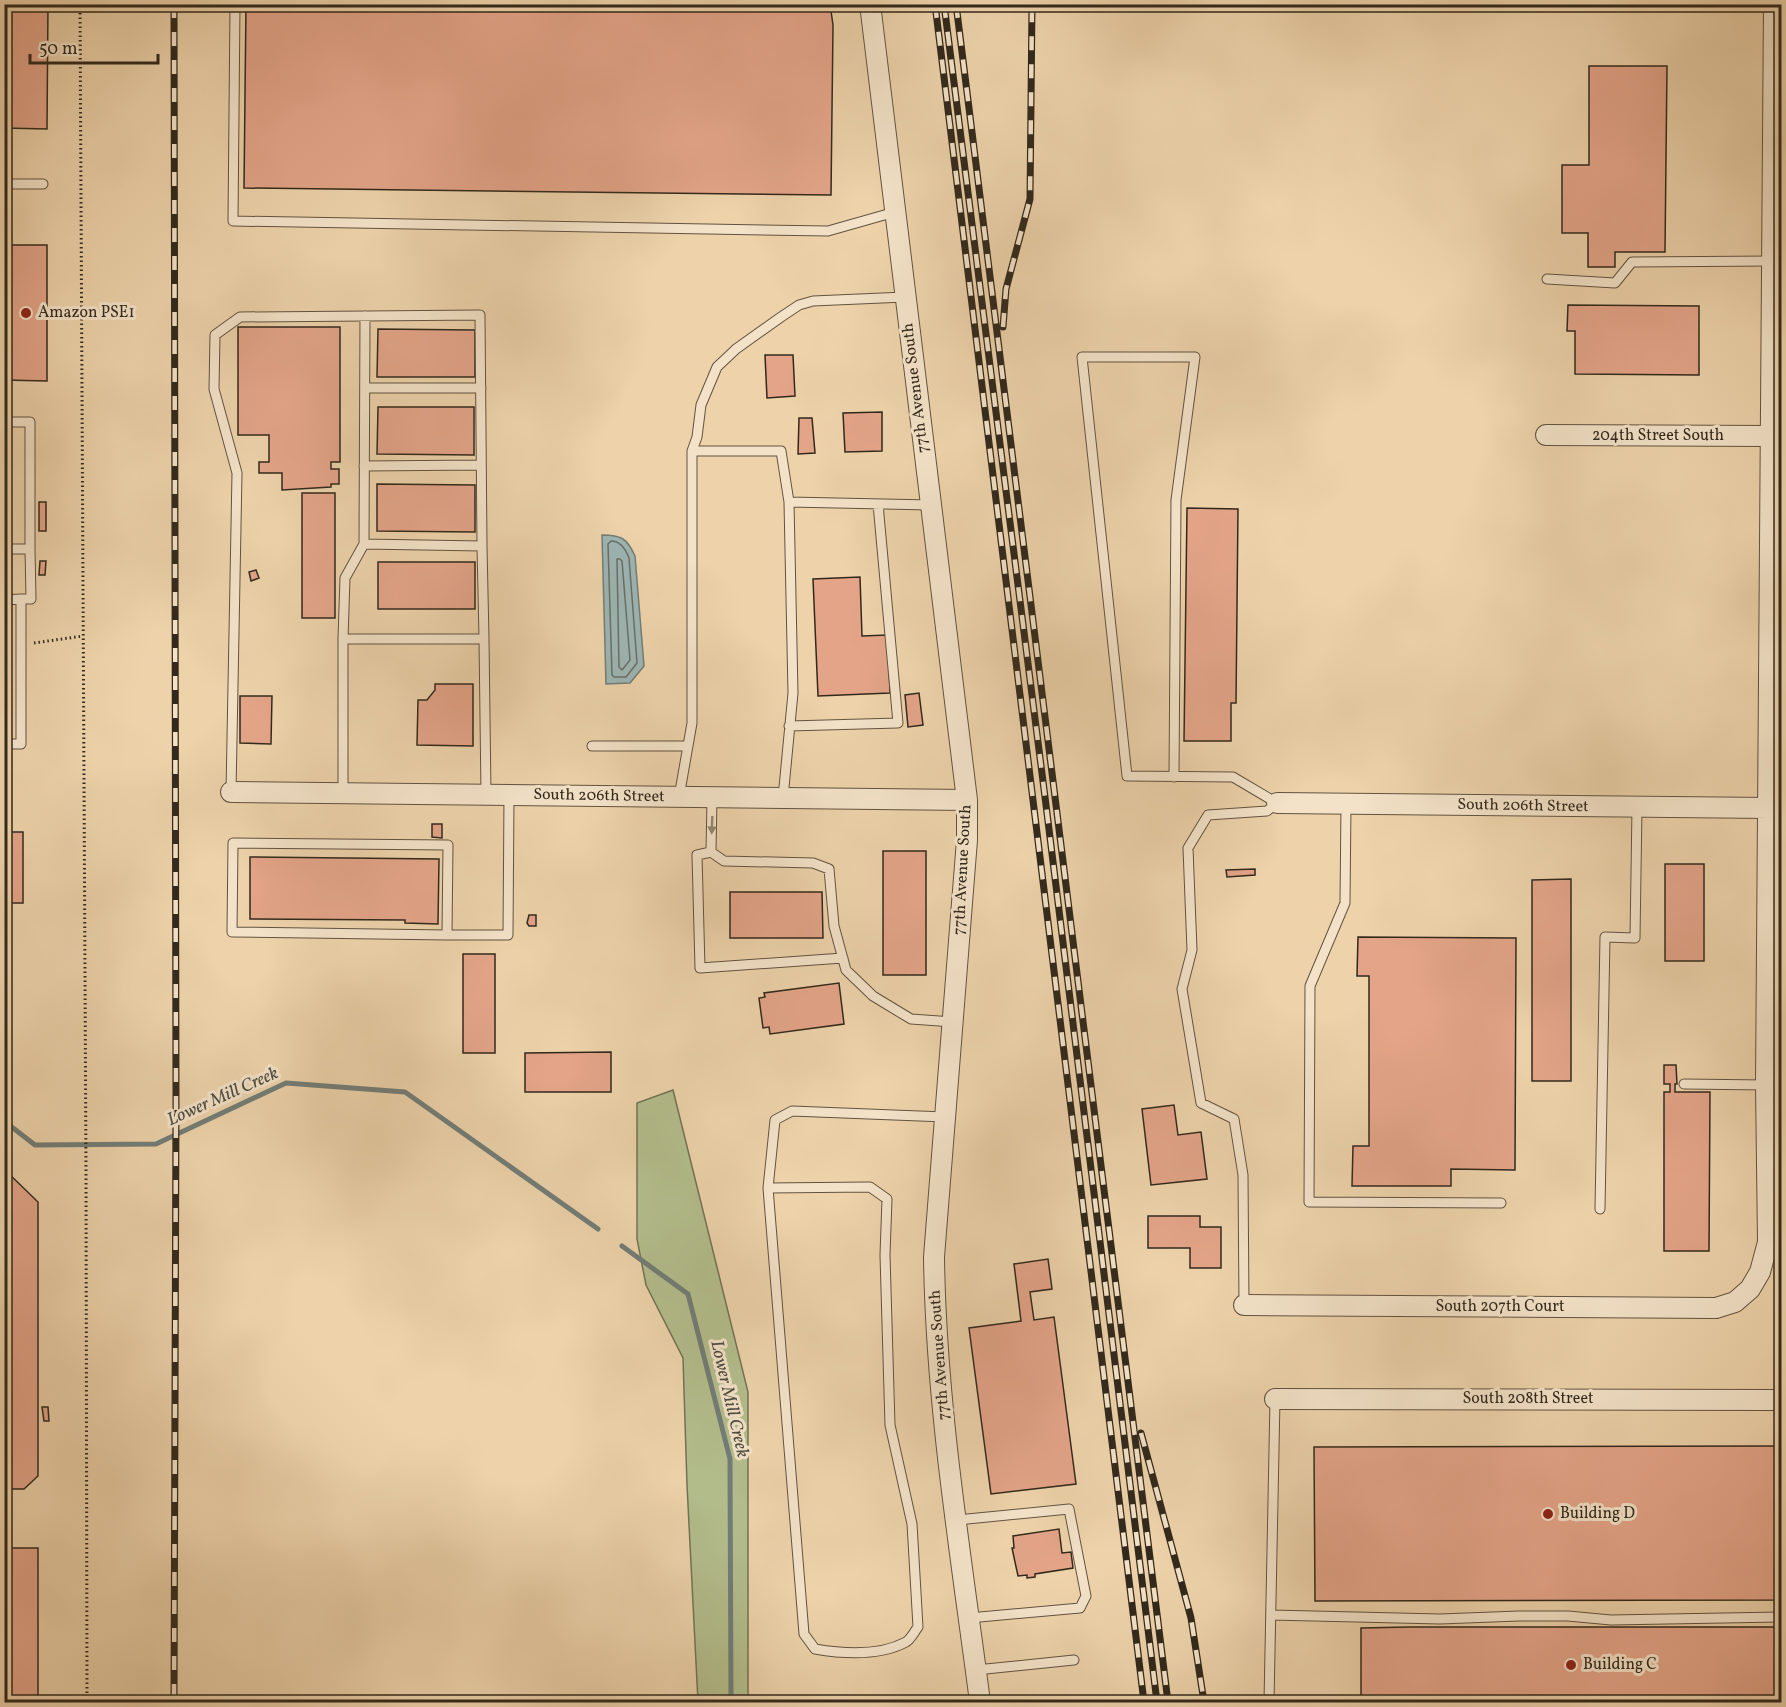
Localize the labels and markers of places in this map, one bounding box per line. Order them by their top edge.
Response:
place label: Amazon PSE1 [38,302,135,324]
marker: Amazon PSE1 [19,306,33,320]
place label: Building D [1560,1503,1635,1525]
marker: Building D [1541,1507,1555,1521]
place label: Building C [1583,1654,1657,1676]
marker: Building C [1564,1658,1578,1672]

